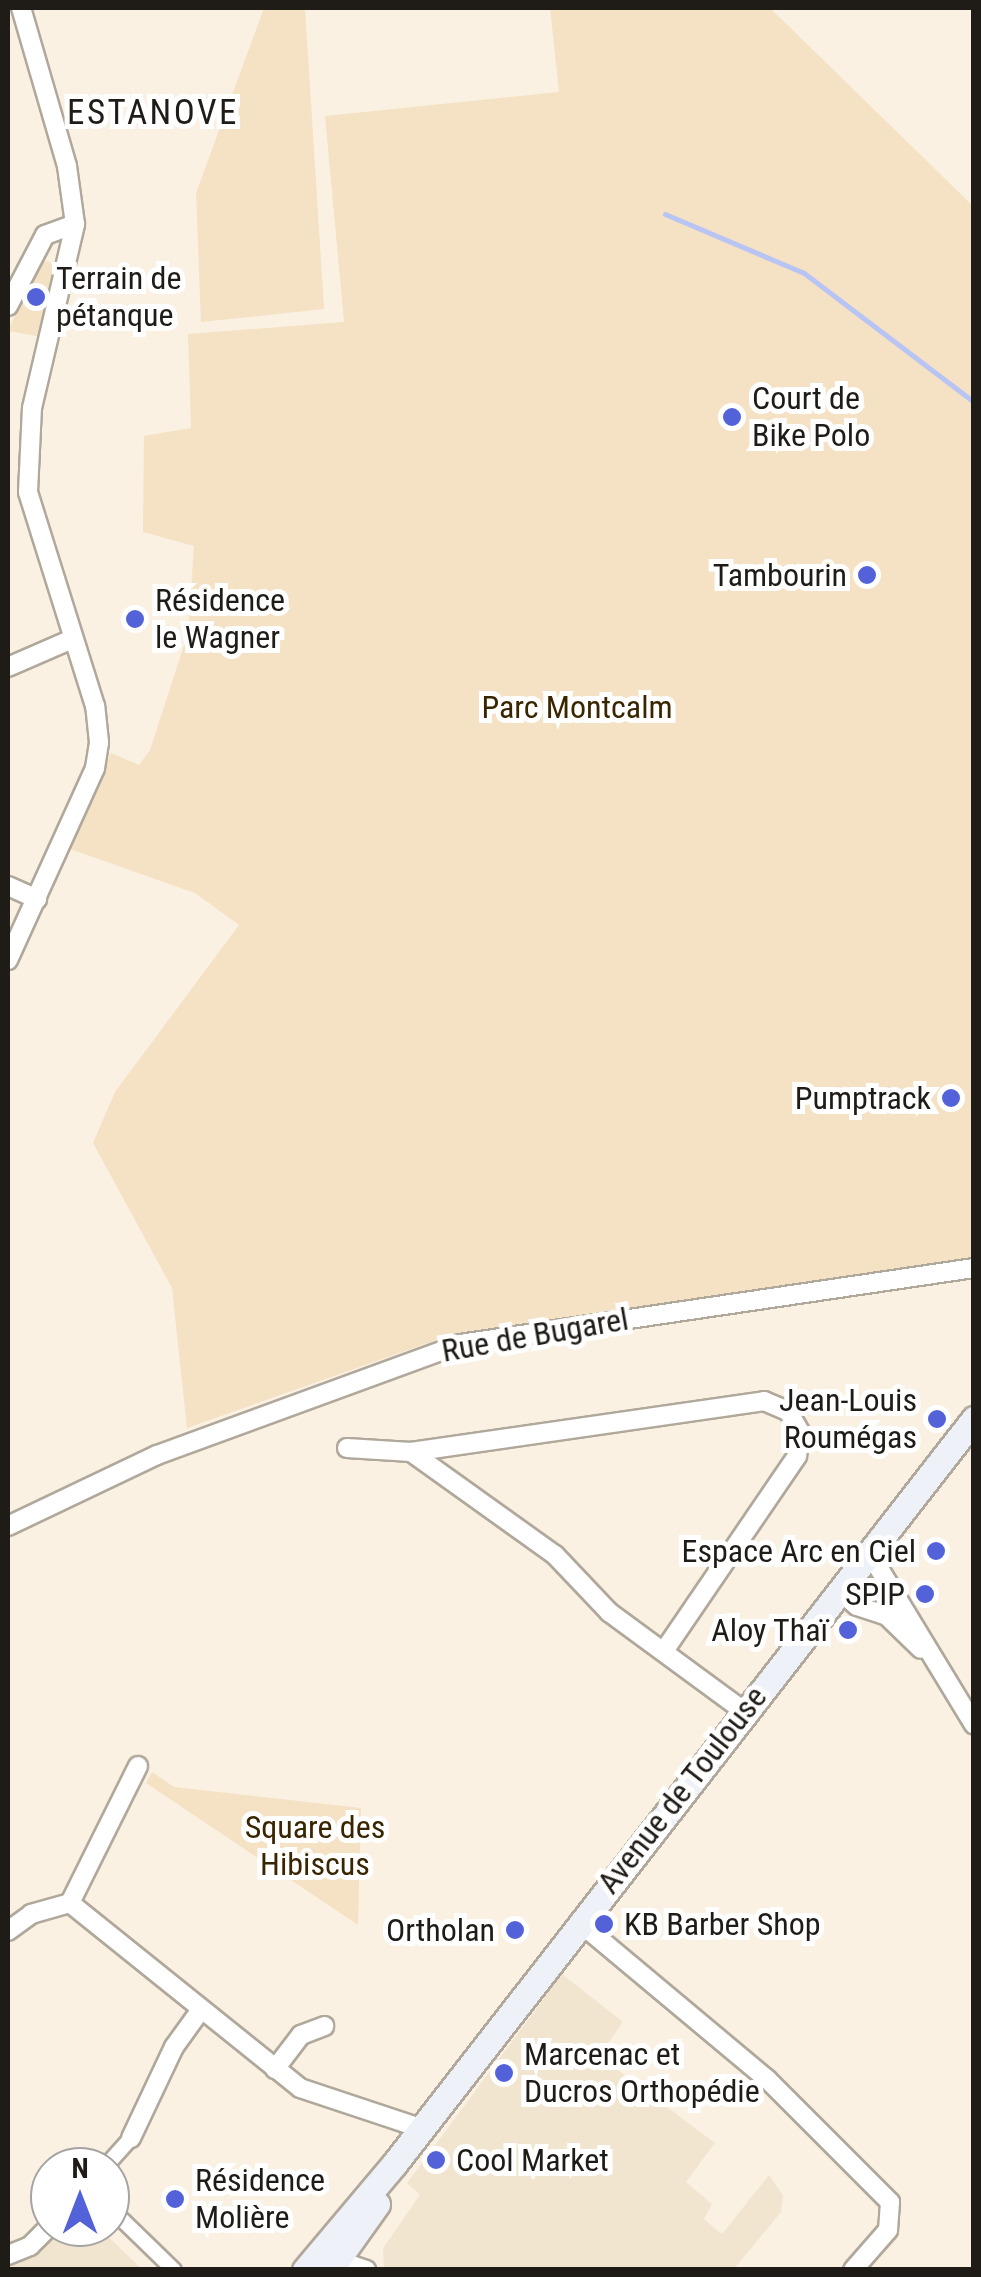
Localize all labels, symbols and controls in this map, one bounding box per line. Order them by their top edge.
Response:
district label: ESTANOVE [67,92,239,134]
place label: Terrain de pétanque [56,260,181,335]
marker: Terrain de pétanque [25,286,47,308]
place label: Court de Bike Polo [752,380,870,455]
marker: Court de Bike Polo [721,406,743,428]
place label: Tambourin [713,556,847,594]
marker: Tambourin [856,564,878,586]
place label: Résidence le Wagner [155,582,285,657]
marker: Résidence le Wagner [124,608,146,630]
park label: Parc Montcalm [481,688,673,726]
place label: Pumptrack [795,1079,931,1117]
marker: Pumptrack [940,1087,962,1109]
street label: Rue de Bugarel [439,1300,631,1370]
place label: Jean-Louis Roumégas [779,1382,917,1457]
marker: Jean-Louis Roumégas [926,1408,948,1430]
place label: Espace Arc en Ciel [682,1532,916,1570]
marker: Espace Arc en Ciel [925,1540,947,1562]
place label: SPIP [845,1575,905,1613]
marker: SPIP [914,1583,936,1605]
place label: Aloy Thaï [711,1611,828,1649]
marker: Aloy Thaï [837,1619,859,1641]
street label: Avenue de Toulouse [589,1679,775,1901]
park label: Square des Hibiscus [245,1809,385,1884]
place label: KB Barber Shop [624,1905,821,1943]
place label: Ortholan [386,1911,495,1949]
marker: KB Barber Shop [593,1913,615,1935]
marker: Ortholan [504,1919,526,1941]
place label: Marcenac et Ducros Orthopédie [524,2036,760,2111]
marker: Marcenac et Ducros Orthopédie [493,2062,515,2084]
place label: Cool Market [456,2141,609,2179]
north arrow [30,2147,130,2247]
marker: Cool Market [425,2149,447,2171]
text: N [71,2152,89,2185]
place label: Résidence Molière [195,2162,325,2237]
marker: Résidence Molière [164,2188,186,2210]

